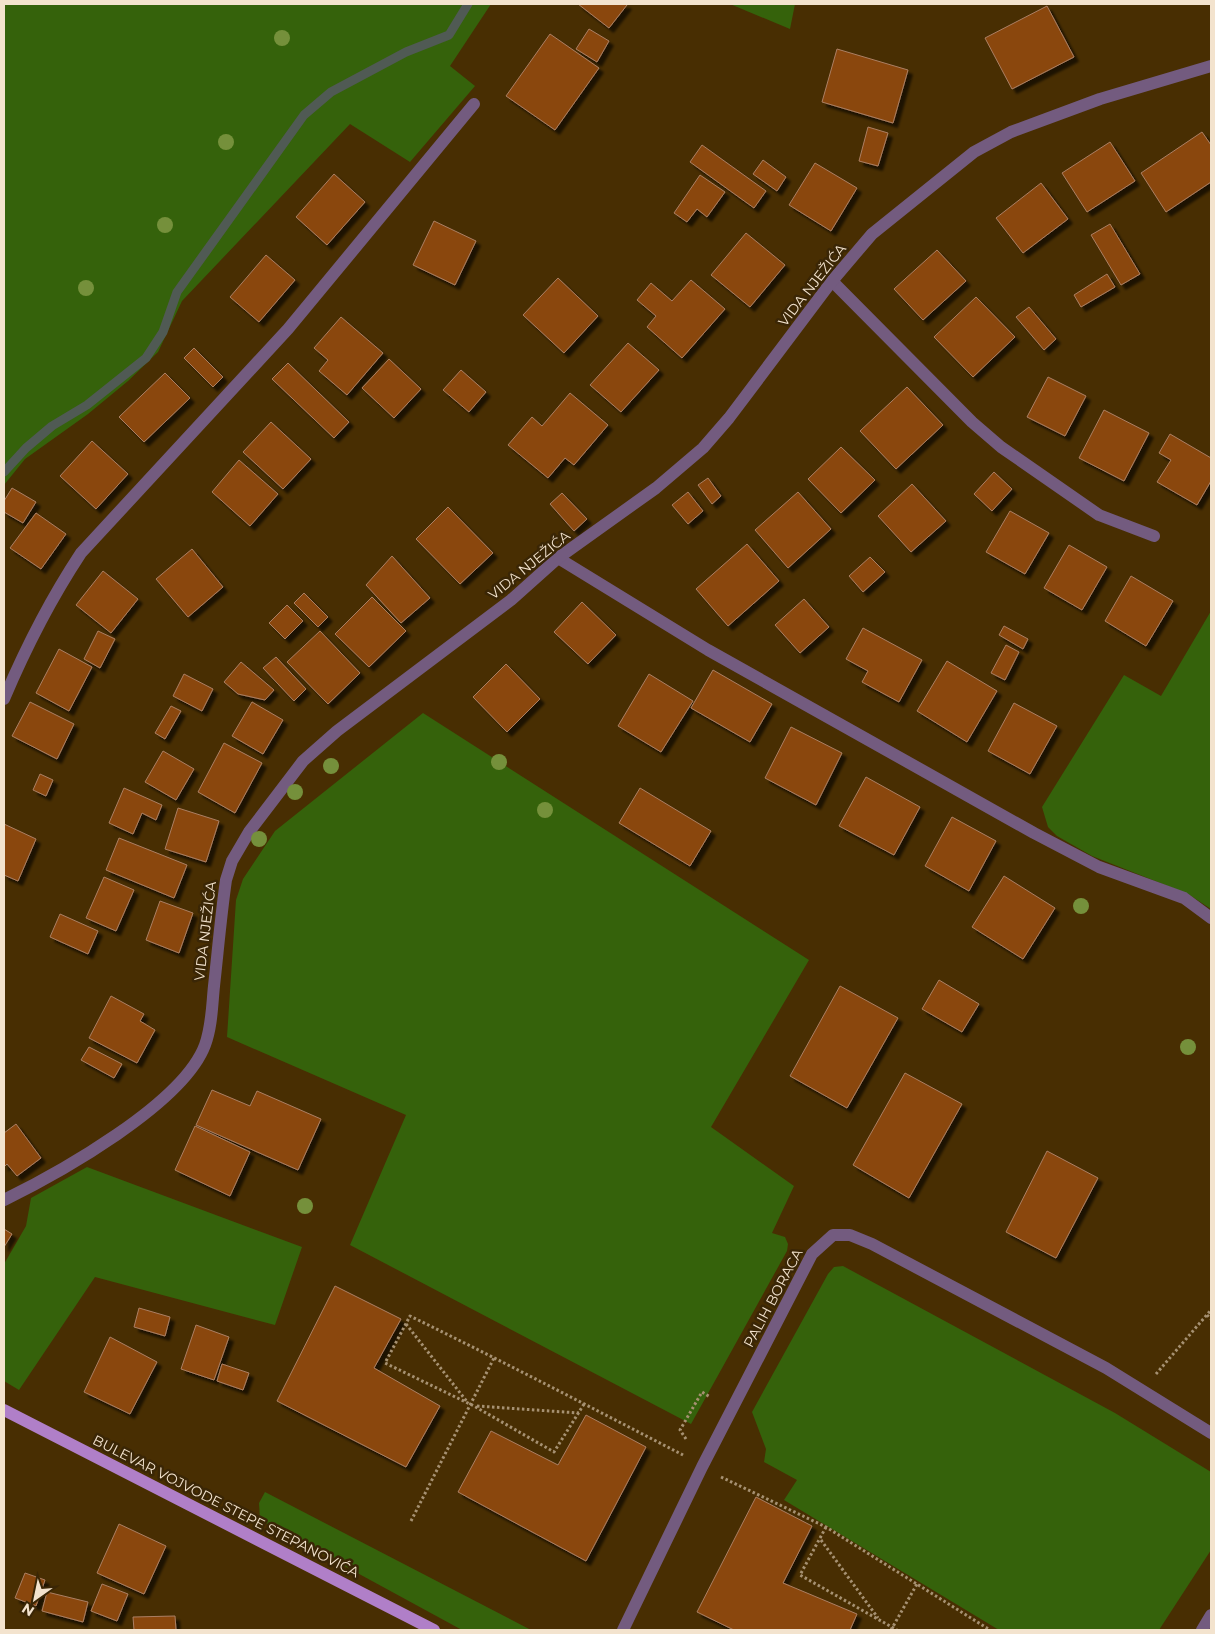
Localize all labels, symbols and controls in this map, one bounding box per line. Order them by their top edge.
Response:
street label: VIDA NJEŽIĆA [774,239,850,330]
street label: VIDA NJEŽIĆA [485,526,574,603]
street label: VIDA NJEŽIĆA [190,879,220,982]
street label: PALIH BORACA [739,1245,807,1350]
street label: BULEVAR VOJVODE STEPE STEPANOVIĆA [90,1431,363,1582]
north arrow [10,1574,60,1624]
text: N [18,1599,38,1621]

